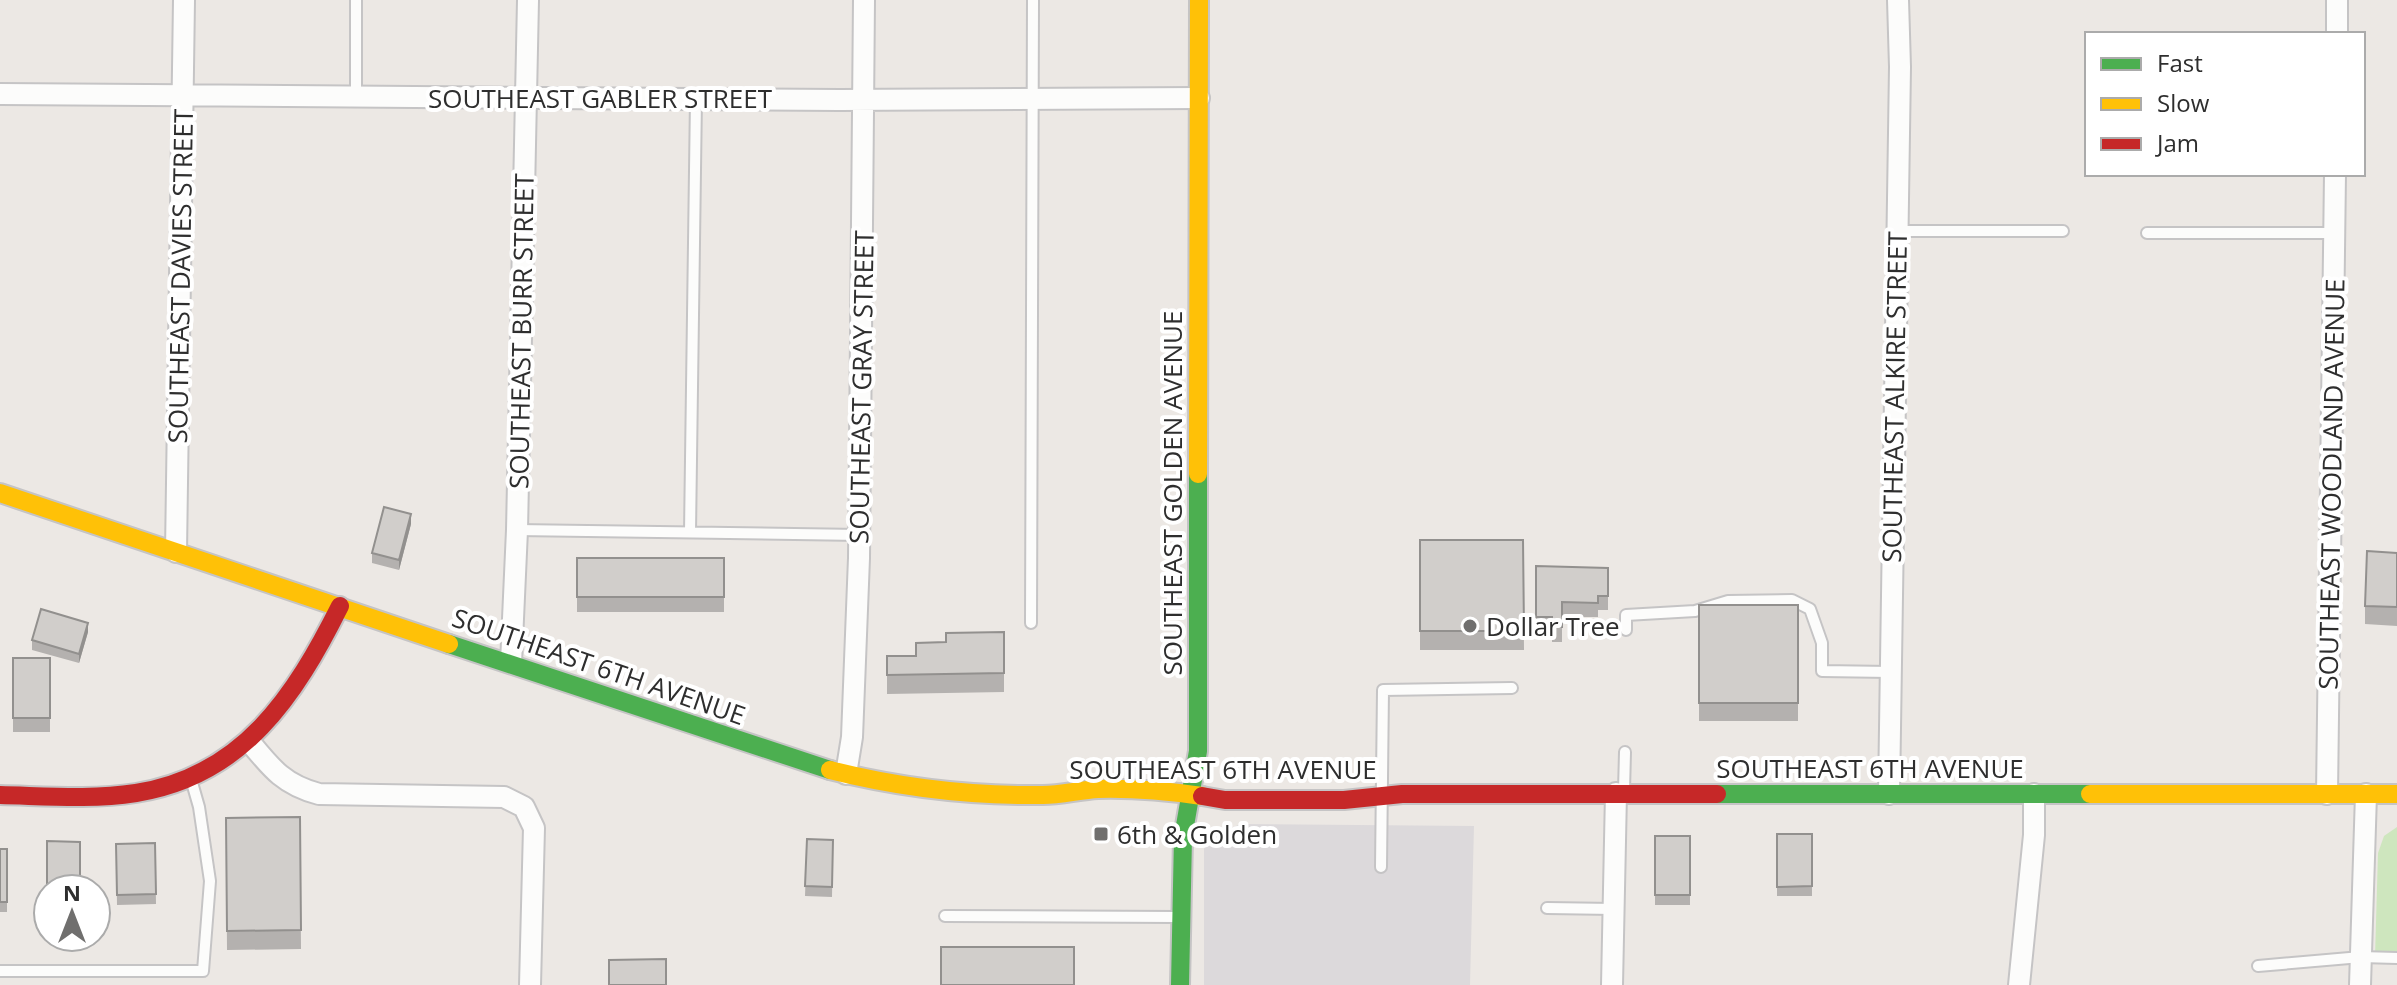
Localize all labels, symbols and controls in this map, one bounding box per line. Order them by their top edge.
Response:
legend [2085,32,2365,176]
text: Fast [2157,46,2203,79]
street label: SOUTHEAST GABLER STREET [428,80,773,116]
text: Slow [2157,86,2210,119]
street label: SOUTHEAST DAVIES STREET [159,108,201,444]
text: Jam [2155,126,2199,159]
street label: SOUTHEAST BURR STREET [500,172,542,489]
street label: SOUTHEAST GRAY STREET [840,229,882,544]
street label: SOUTHEAST ALKIRE STREET [1873,230,1915,563]
street label: SOUTHEAST WOODLAND AVENUE [2309,278,2353,690]
street label: SOUTHEAST GOLDEN AVENUE [1154,311,1190,675]
street label: SOUTHEAST 6TH AVENUE [448,599,750,733]
place label: Dollar Tree [1486,608,1620,644]
marker: Dollar Tree [1461,617,1479,635]
street label: SOUTHEAST 6TH AVENUE [1716,750,2024,786]
street label: SOUTHEAST 6TH AVENUE [1069,751,1377,787]
place label: 6th & Golden [1117,816,1277,852]
marker: 6th & Golden [1092,825,1110,843]
north arrow [32,873,112,953]
text: N [63,877,81,907]

